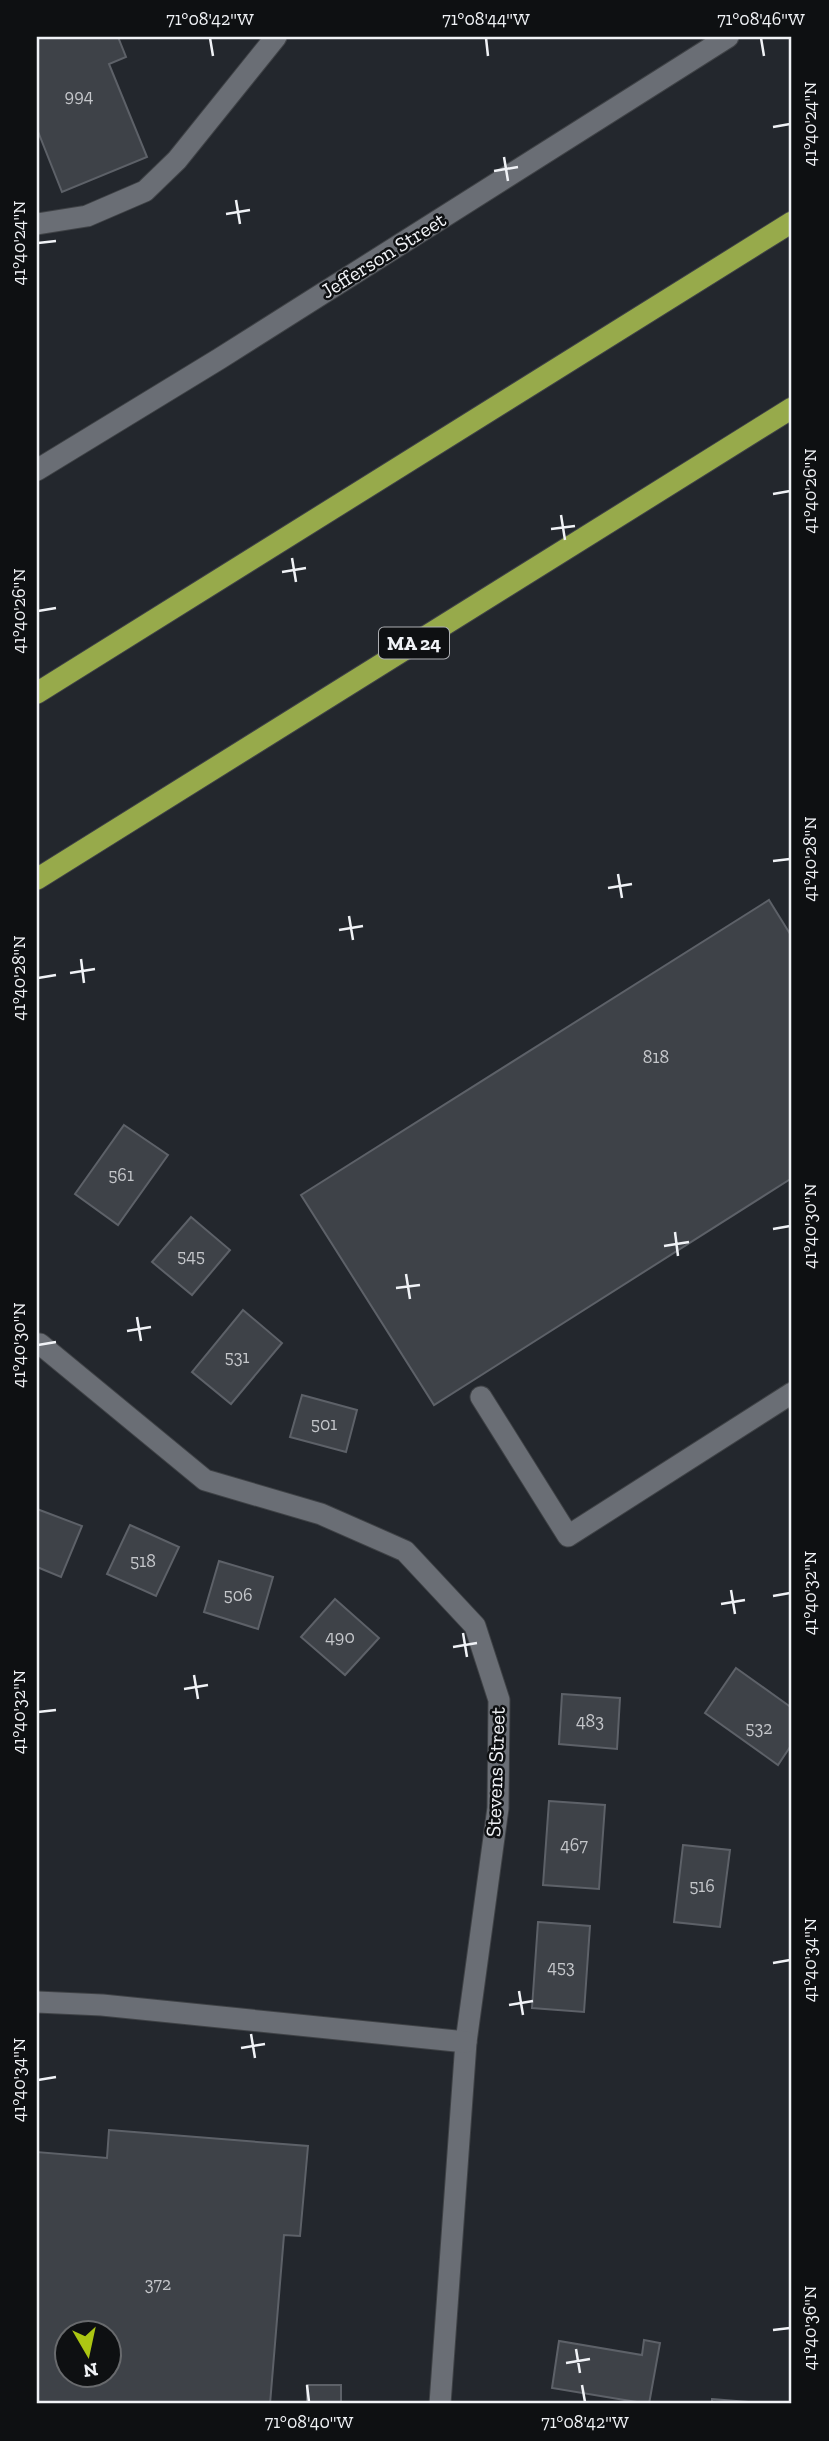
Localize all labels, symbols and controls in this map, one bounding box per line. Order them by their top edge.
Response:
text: 71°08'42"W [166,8,254,30]
text: 71°08'44"W [442,8,530,30]
text: 71°08'46"W [717,8,805,30]
text: 41°40'24"N [799,82,821,166]
house number: 994 [65,85,94,107]
text: 41°40'24"N [8,201,30,285]
street label: Jefferson Street [316,207,450,303]
text: 41°40'26"N [799,449,821,533]
text: 41°40'26"N [8,569,30,653]
road number: MA 24 [379,628,449,658]
text: 41°40'28"N [799,816,821,902]
text: 41°40'28"N [8,935,30,1021]
house number: 818 [643,1046,669,1068]
house number: 561 [108,1164,134,1186]
text: 41°40'30"N [799,1183,821,1269]
house number: 545 [177,1245,205,1267]
text: 41°40'30"N [8,1302,30,1388]
house number: 531 [225,1346,250,1368]
house number: 501 [311,1413,337,1435]
house number: 518 [130,1550,156,1572]
text: 41°40'32"N [799,1551,821,1635]
house number: 506 [223,1584,253,1606]
house number: 490 [325,1626,355,1648]
text: 41°40'32"N [8,1670,30,1754]
street label: Stevens Street [480,1706,510,1837]
house number: 483 [576,1710,604,1732]
house number: 532 [745,1717,773,1739]
house number: 467 [560,1834,588,1856]
house number: 516 [689,1875,715,1897]
text: 41°40'34"N [799,1918,821,2002]
house number: 453 [547,1956,575,1978]
text: 41°40'34"N [8,2038,30,2122]
house number: 372 [145,2273,171,2295]
text: 41°40'36"N [799,2286,821,2370]
north arrow [52,2318,122,2388]
text: N [82,2358,100,2383]
text: 71°08'40"W [265,2411,353,2433]
text: 71°08'42"W [541,2411,629,2433]

